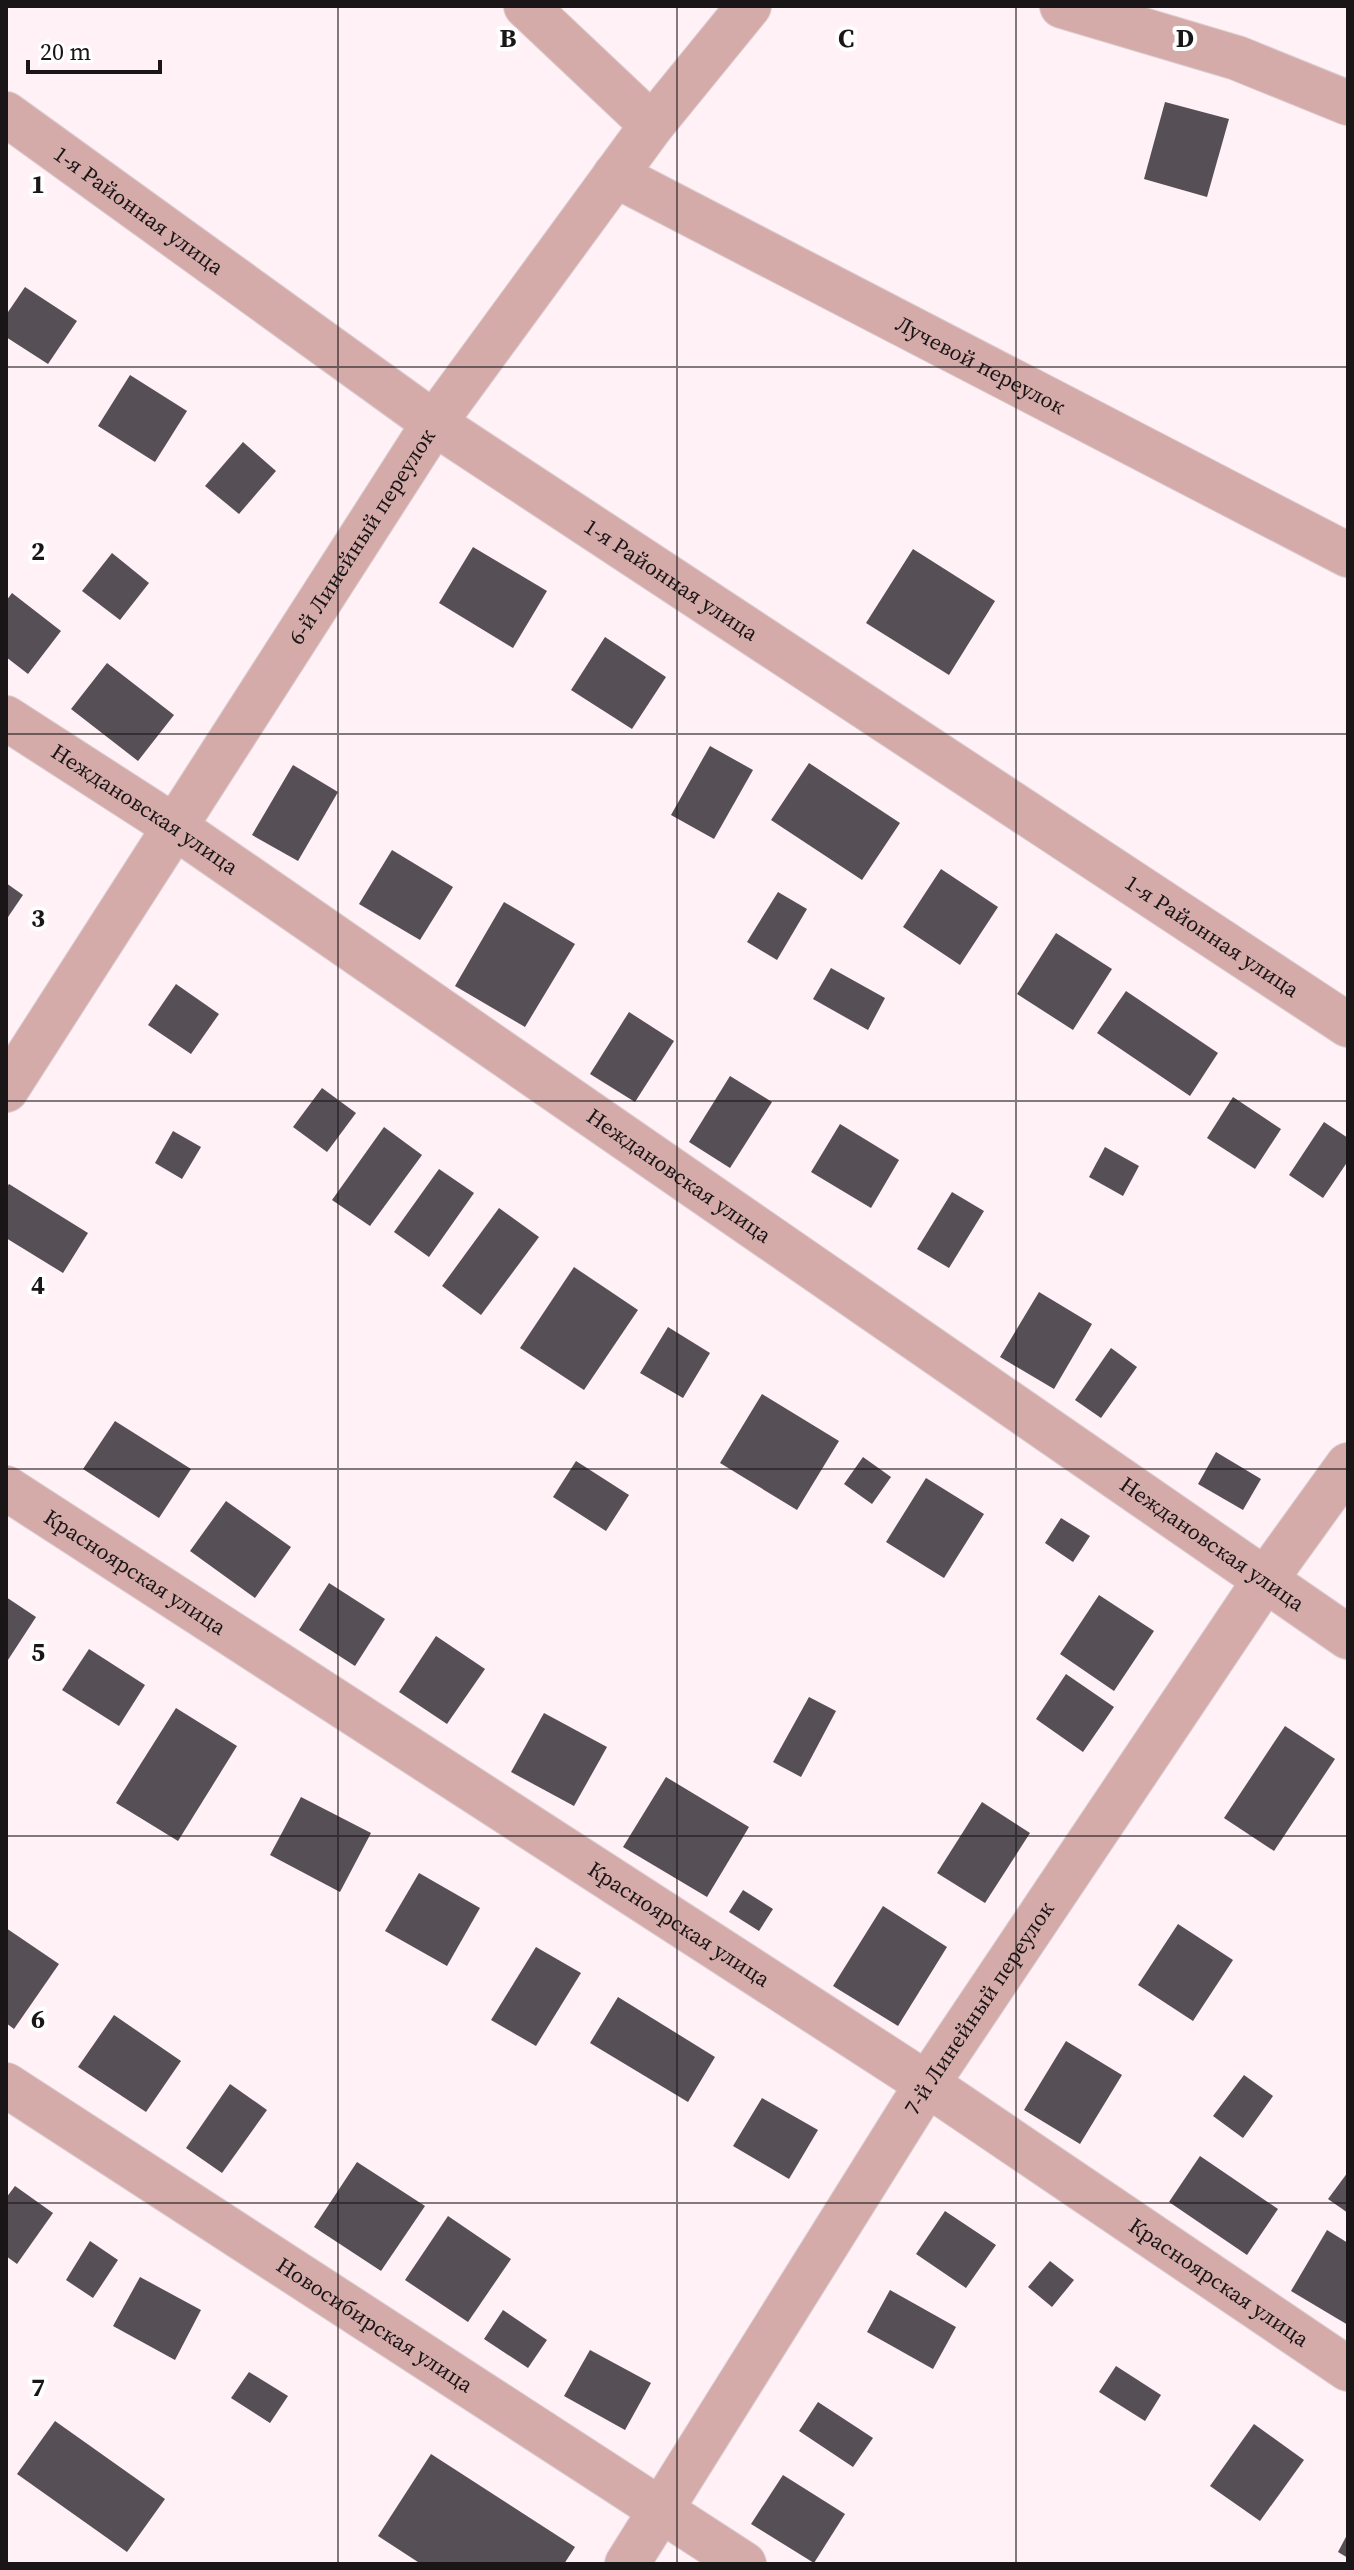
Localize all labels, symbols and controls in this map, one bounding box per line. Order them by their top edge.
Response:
text: B [500,20,517,56]
text: C [838,20,854,56]
text: D [1176,20,1194,56]
scale bar [28,24,160,74]
text: 20 m [40,35,91,68]
street label: 1-я Районная улица [48,138,231,282]
text: 1 [31,166,45,202]
street label: Лучевой переулок [891,308,1071,421]
street label: 6-й Линейный переулок [281,423,442,650]
street label: 1-я Районная улица [578,511,765,648]
text: 2 [31,533,45,569]
street label: Неждановская улица [46,736,245,882]
street label: 1-я Районная улица [1120,867,1306,1004]
text: 3 [31,900,45,936]
street label: Неждановская улица [581,1101,778,1250]
text: 4 [31,1267,45,1303]
street label: Неждановская улица [1114,1469,1312,1618]
street label: Красноярская улица [38,1502,233,1642]
text: 5 [31,1634,45,1670]
street label: Красноярская улица [582,1854,777,1994]
street label: 7-й Линейный переулок [897,1895,1061,2120]
text: 6 [31,2001,45,2037]
street label: Красноярская улица [1123,2210,1316,2354]
street label: Новосибирская улица [271,2250,480,2400]
text: 7 [31,2369,45,2405]

